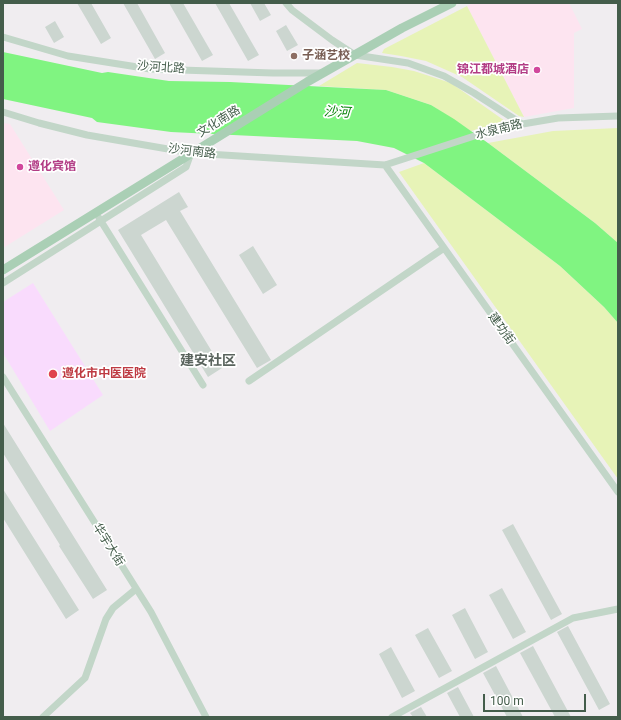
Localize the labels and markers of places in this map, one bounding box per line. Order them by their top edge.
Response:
place label: 子涵艺校 [302,49,350,63]
marker: 子涵艺校 [289,51,299,61]
place label: 锦江都城酒店 [457,63,529,77]
marker: 锦江都城酒店 [532,65,542,75]
place label: 遵化宾馆 [28,160,76,174]
marker: 遵化宾馆 [15,162,25,172]
place label: 遵化市中医医院 [62,367,146,381]
marker: 遵化市中医医院 [47,368,59,380]

